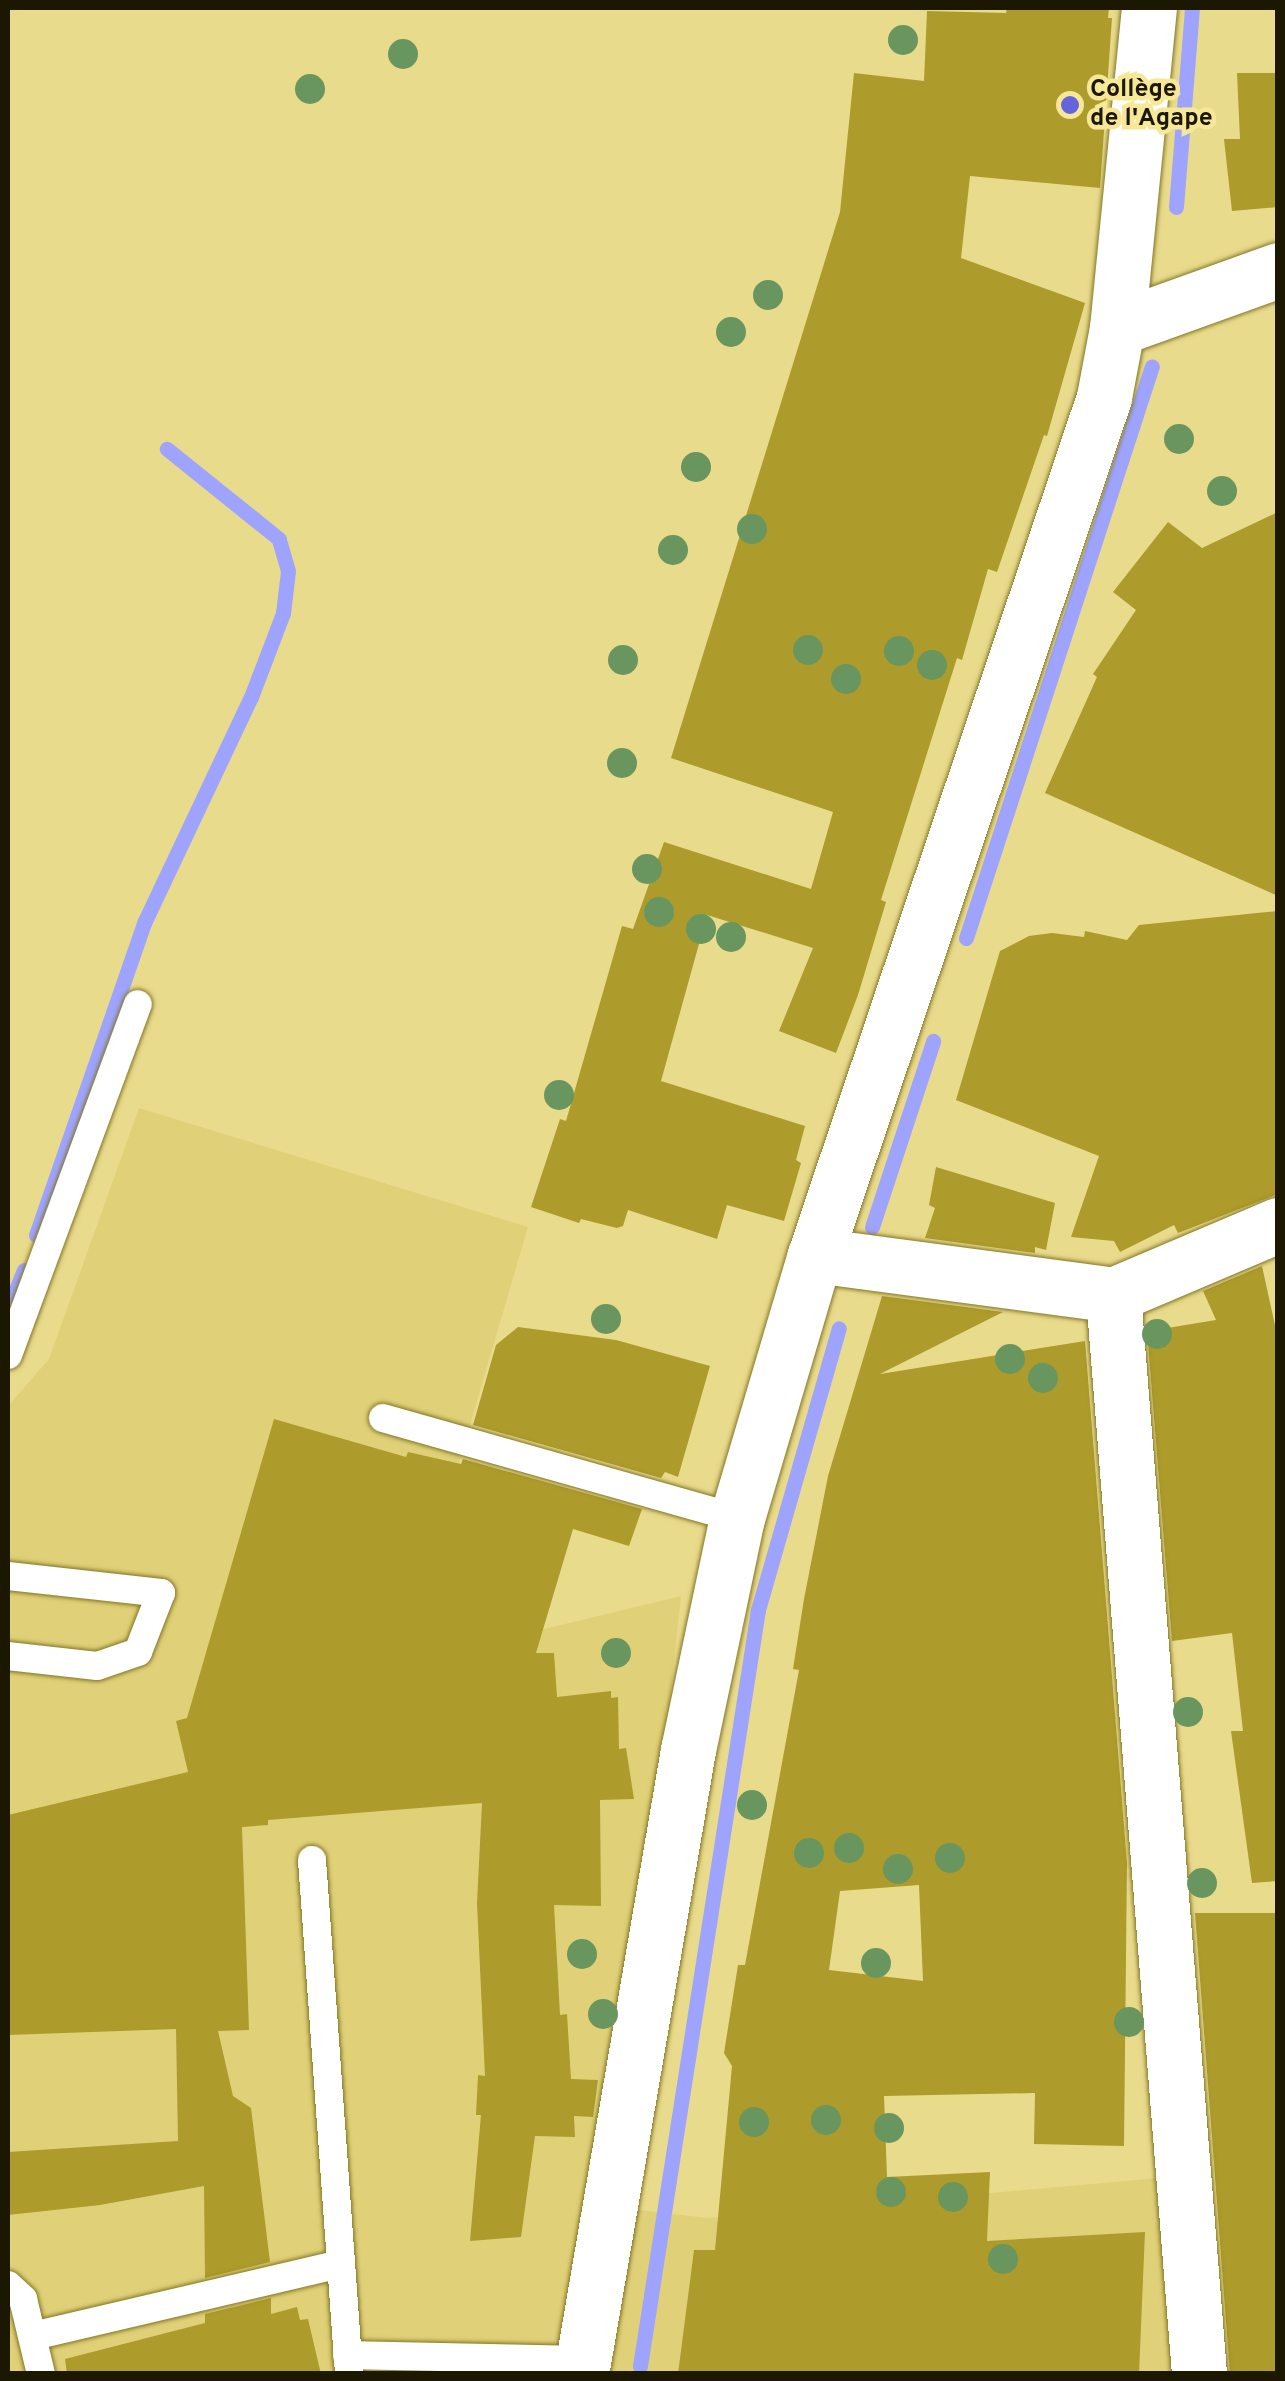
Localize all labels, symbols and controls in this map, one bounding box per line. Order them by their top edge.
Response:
place label: Collège de l'Agape [1090,76,1213,135]
marker: Collège de l'Agape [1059,94,1081,116]

